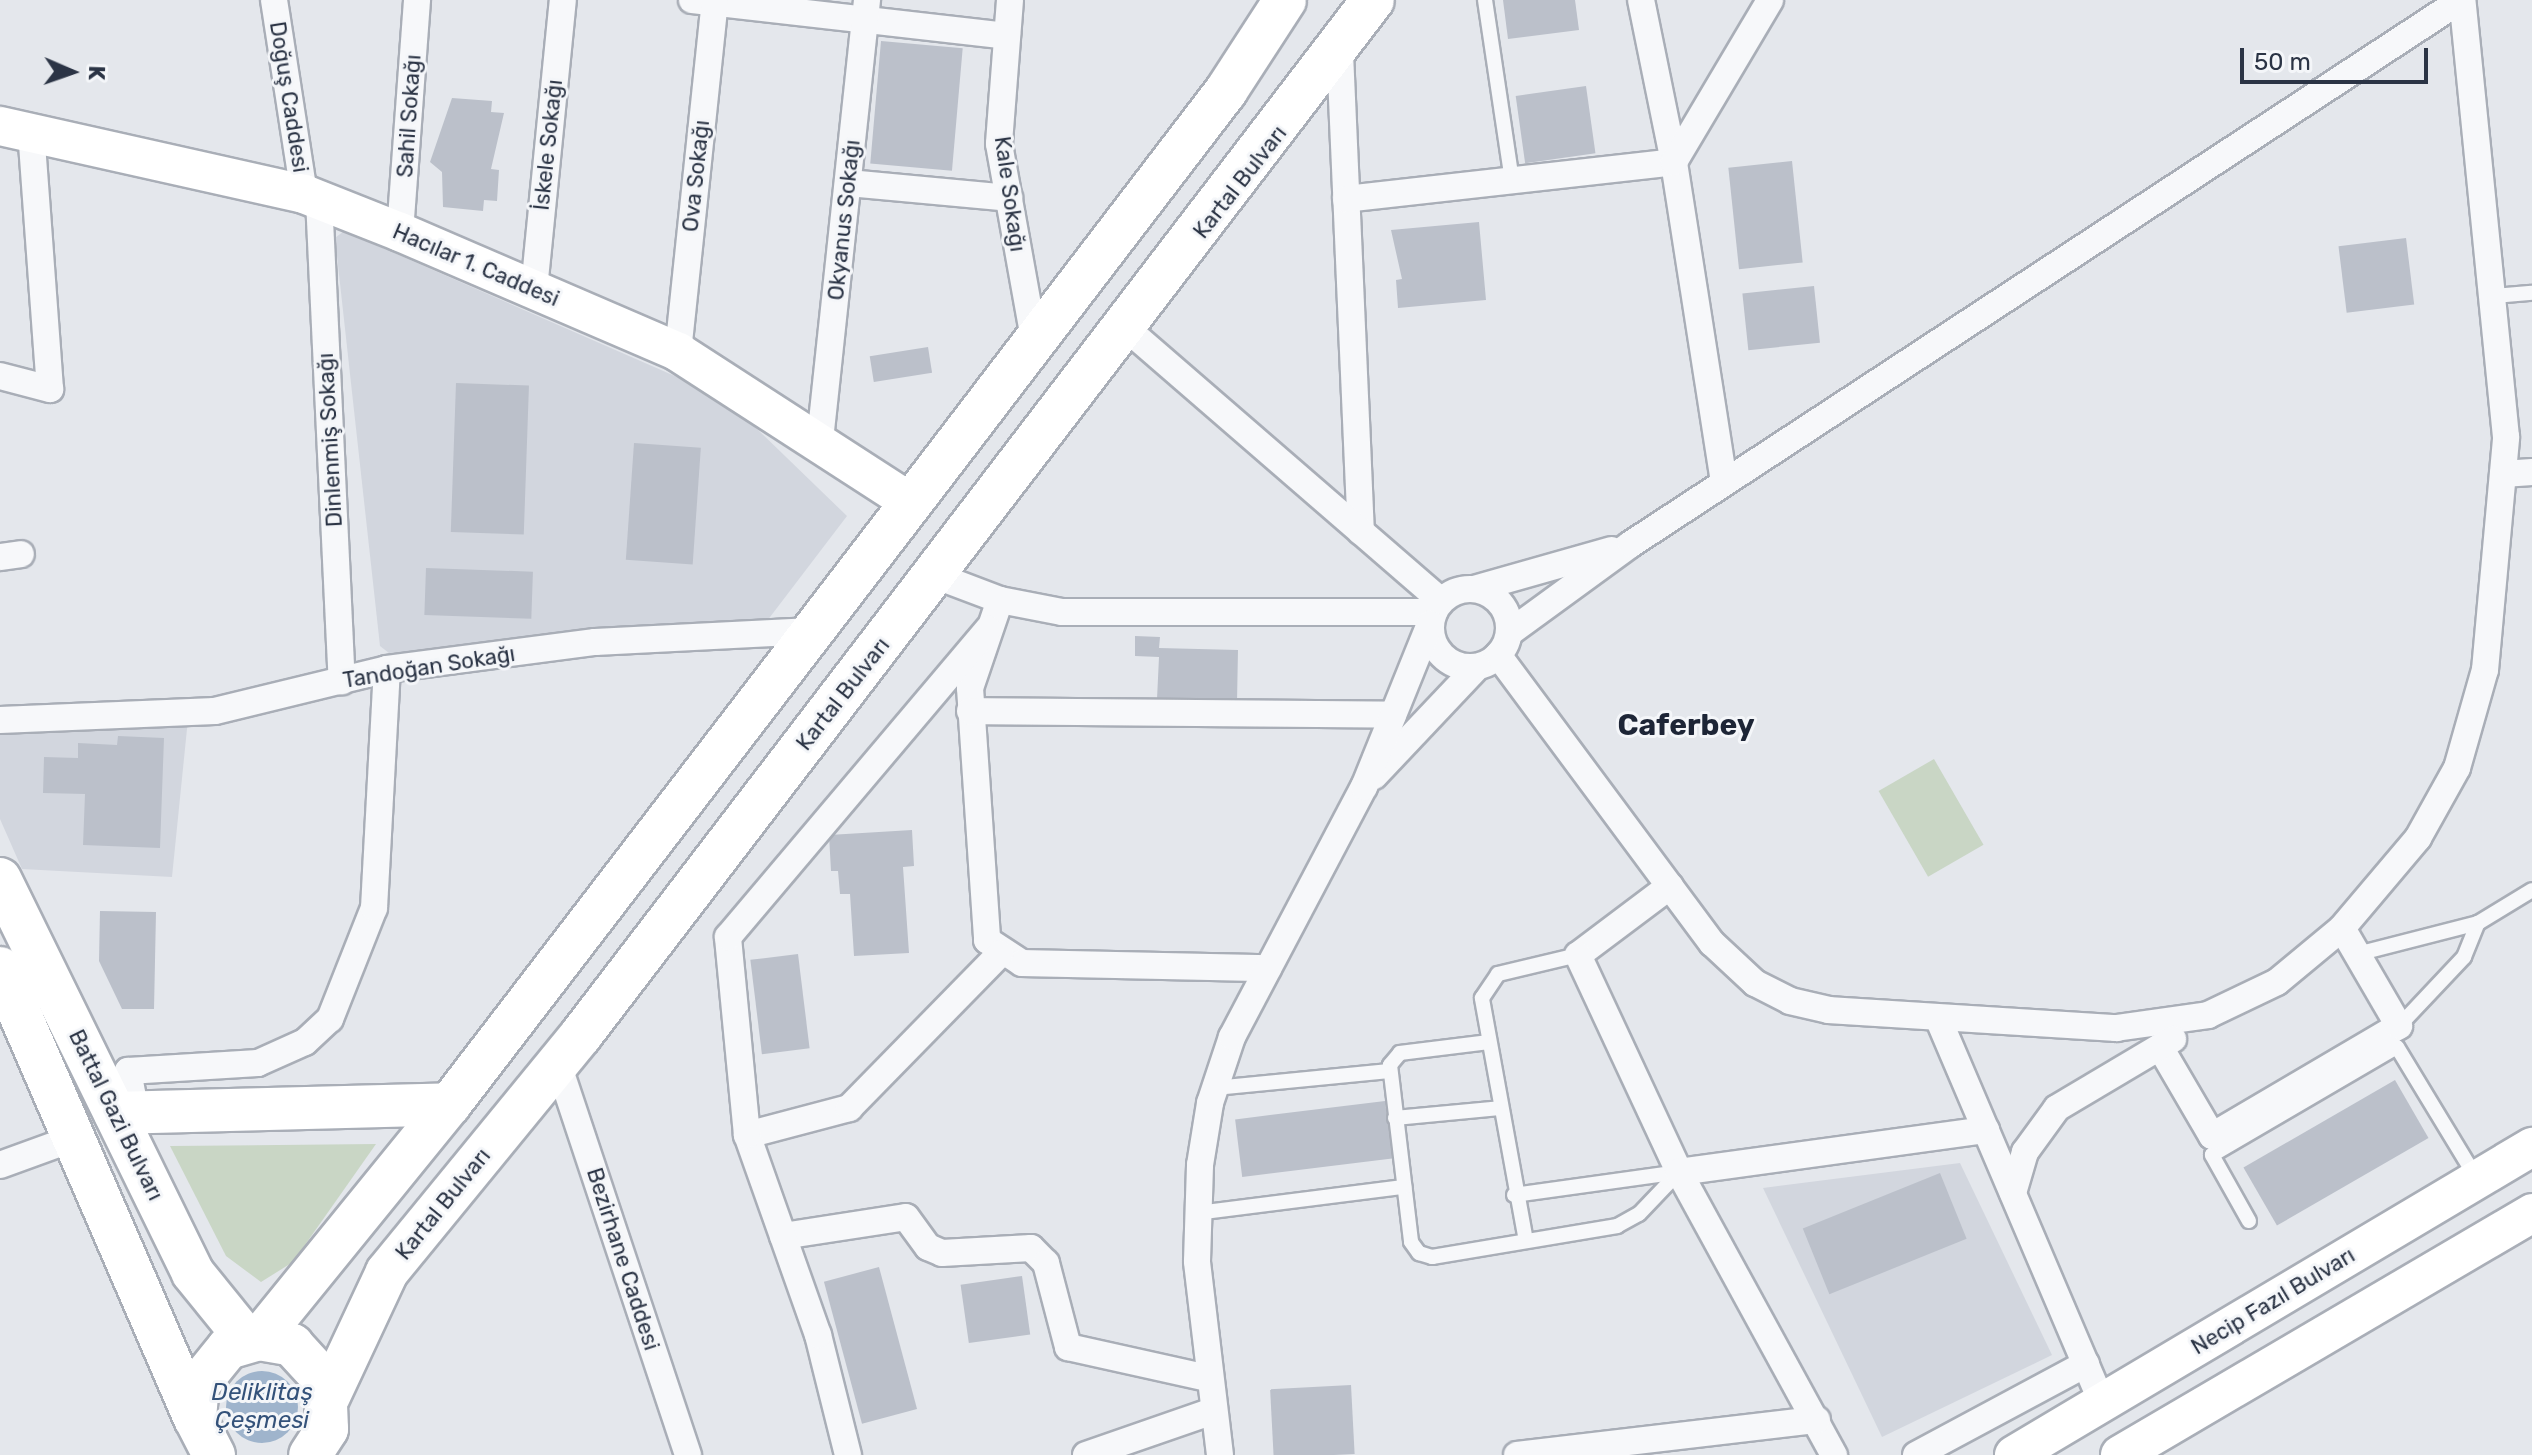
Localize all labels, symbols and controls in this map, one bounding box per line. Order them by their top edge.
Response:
street label: Doğuş Caddesi [264,20,314,174]
north arrow [32,32,112,112]
scale bar [2244,32,2432,82]
text: 50 m [2254,48,2311,76]
street label: Sahil Sokağı [392,54,426,178]
text: K [83,65,110,81]
street label: İskele Sokağı [528,78,568,212]
street label: Ova Sokağı [677,119,715,233]
street label: Kartal Bulvarı [1188,120,1292,244]
street label: Kale Sokağı [989,135,1031,253]
street label: Okyanus Sokağı [822,138,866,302]
street label: Hacılar 1. Caddesi [389,218,563,312]
street label: Dinlenmiş Sokağı [312,352,348,528]
street label: Kartal Bulvarı [791,632,895,756]
street label: Tandoğan Sokağı [341,640,517,694]
district label: Caferbey [1617,707,1755,743]
street label: Battal Gazi Bulvarı [63,1025,169,1205]
street label: Kartal Bulvarı [390,1143,496,1265]
street label: Bezirhane Caddesi [581,1164,665,1354]
street label: Necip Fazıl Bulvarı [2186,1242,2360,1360]
water label: Deliklitaş Çeşmesi [211,1379,313,1435]

